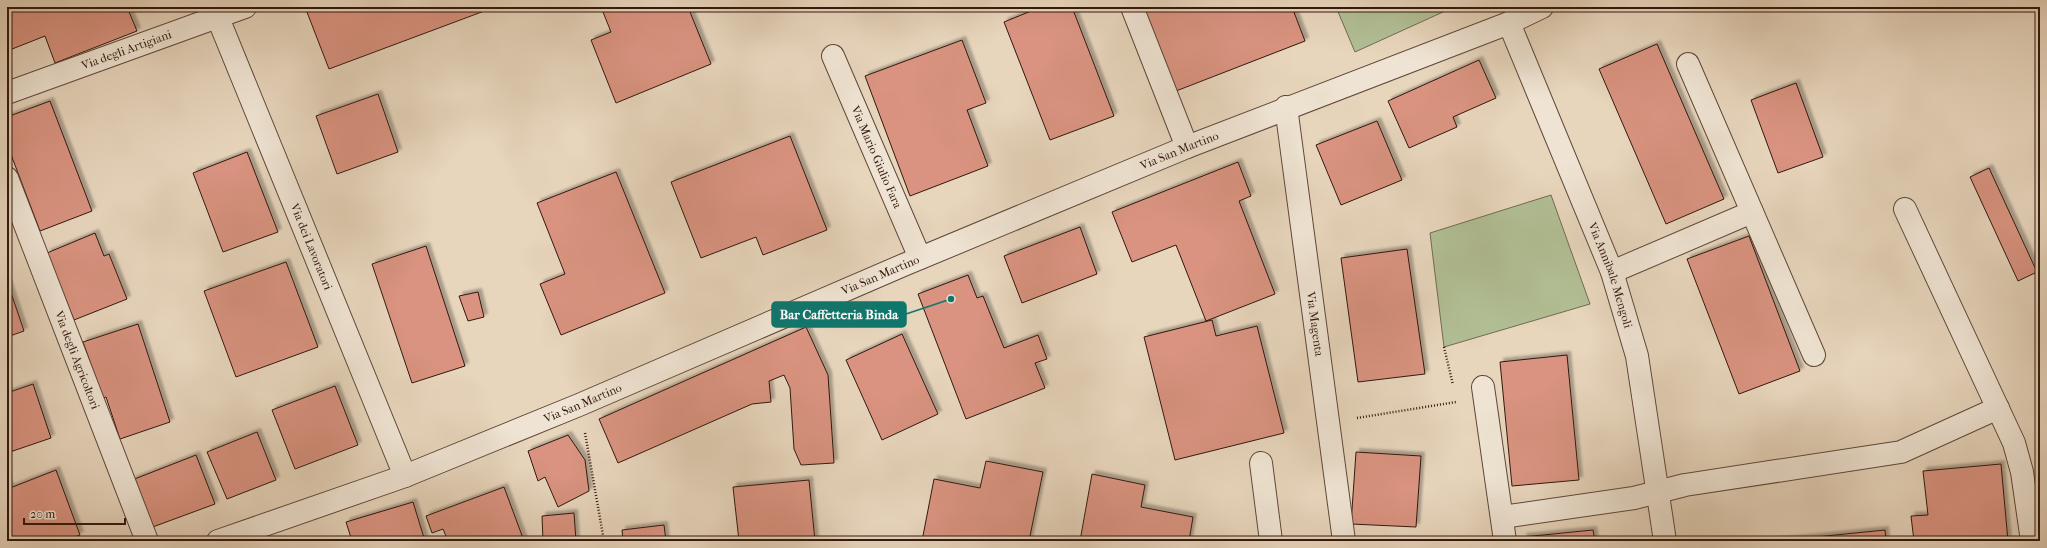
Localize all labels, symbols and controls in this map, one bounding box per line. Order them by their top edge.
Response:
street label: Via degli Artigiani [79,27,174,73]
street label: Via Mario Giulio Fara [848,103,905,211]
street label: Via San Martino [1137,129,1221,173]
street label: Via dei Lavoratori [287,200,335,292]
street label: Via Annibale Mengoli [1585,219,1635,330]
street label: Via San Martino [838,252,921,298]
street label: Via Magenta [1304,290,1326,358]
callout: Bar Caffetteria Binda [772,302,906,327]
text: Bar Caffetteria Binda [780,307,899,322]
street label: Via degli Agricoltori [52,308,103,411]
street label: Via San Martino [541,380,624,426]
scale bar [24,500,125,526]
text: 20 m [30,507,55,521]

